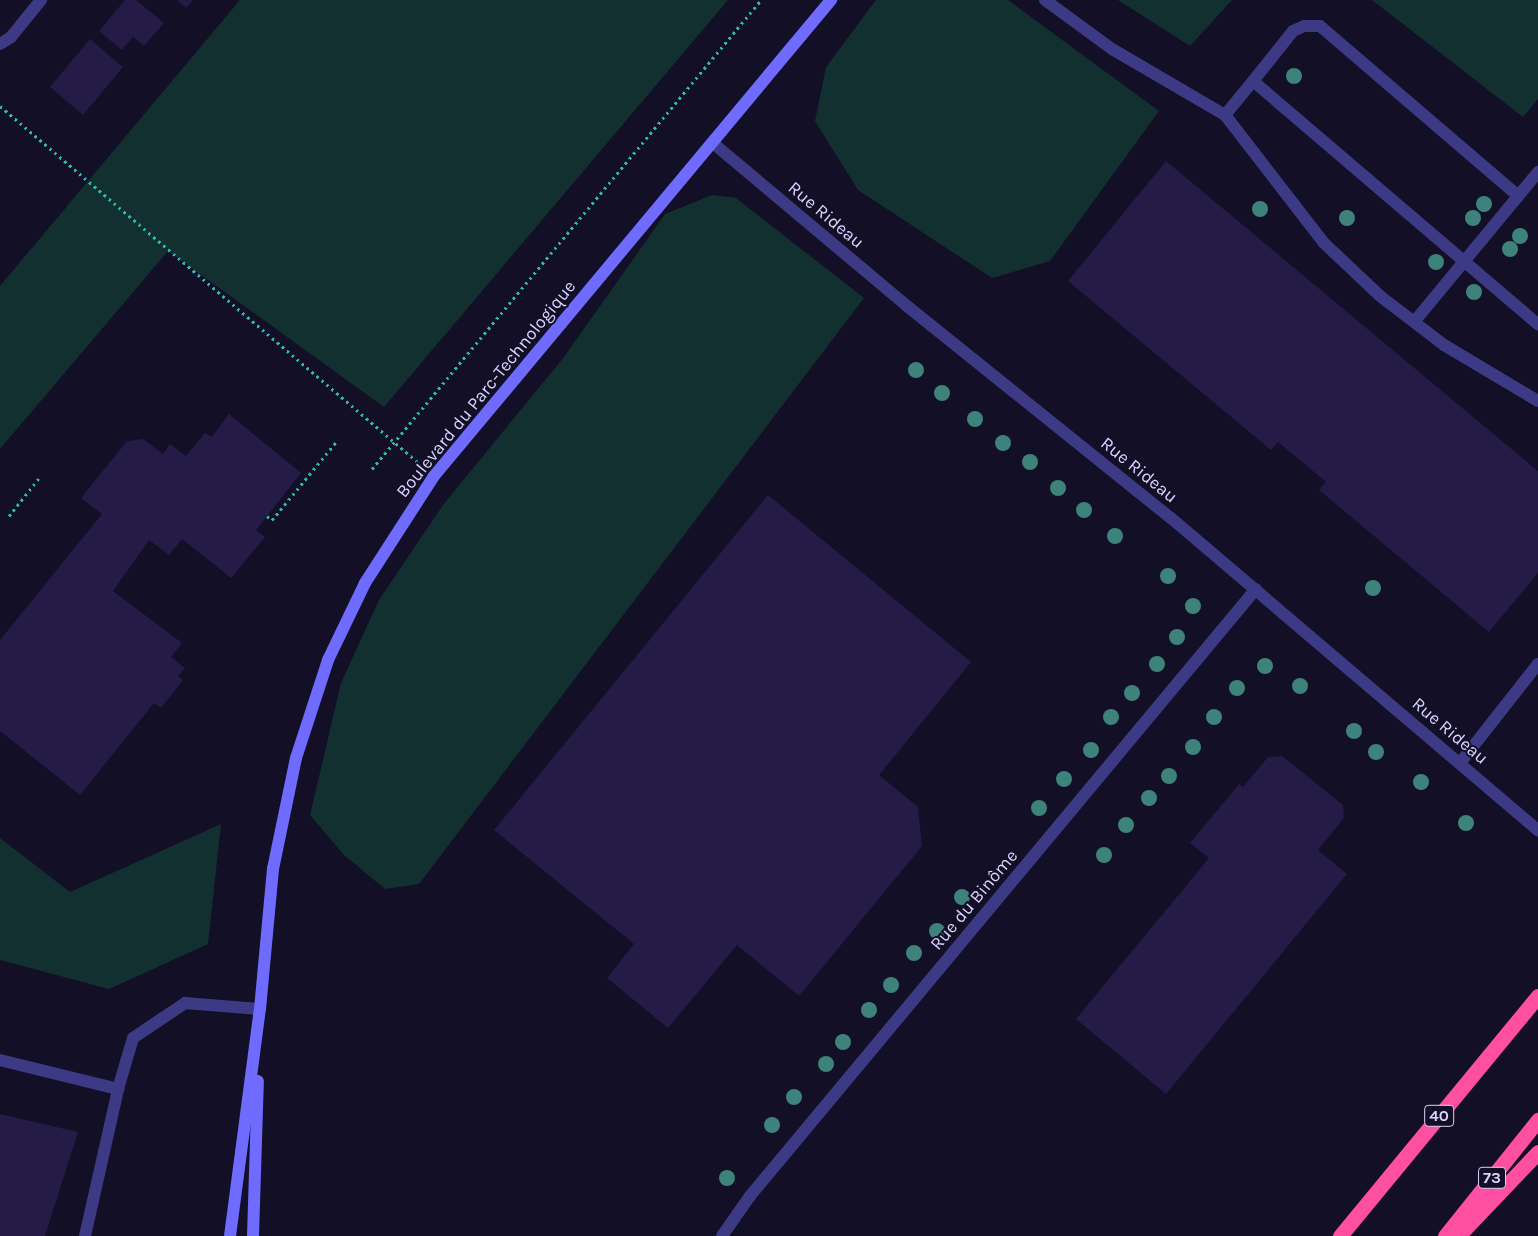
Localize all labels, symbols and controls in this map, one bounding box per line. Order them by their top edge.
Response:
street label: Rue Rideau [784,177,868,253]
street label: Boulevard du Parc-Technologique [392,276,580,502]
street label: Rue Rideau [1096,432,1182,508]
street label: Rue Rideau [1408,693,1492,769]
street label: Rue du Binôme [926,845,1022,955]
road number: 40 [1424,1102,1454,1130]
road number: 73 [1477,1164,1507,1192]

